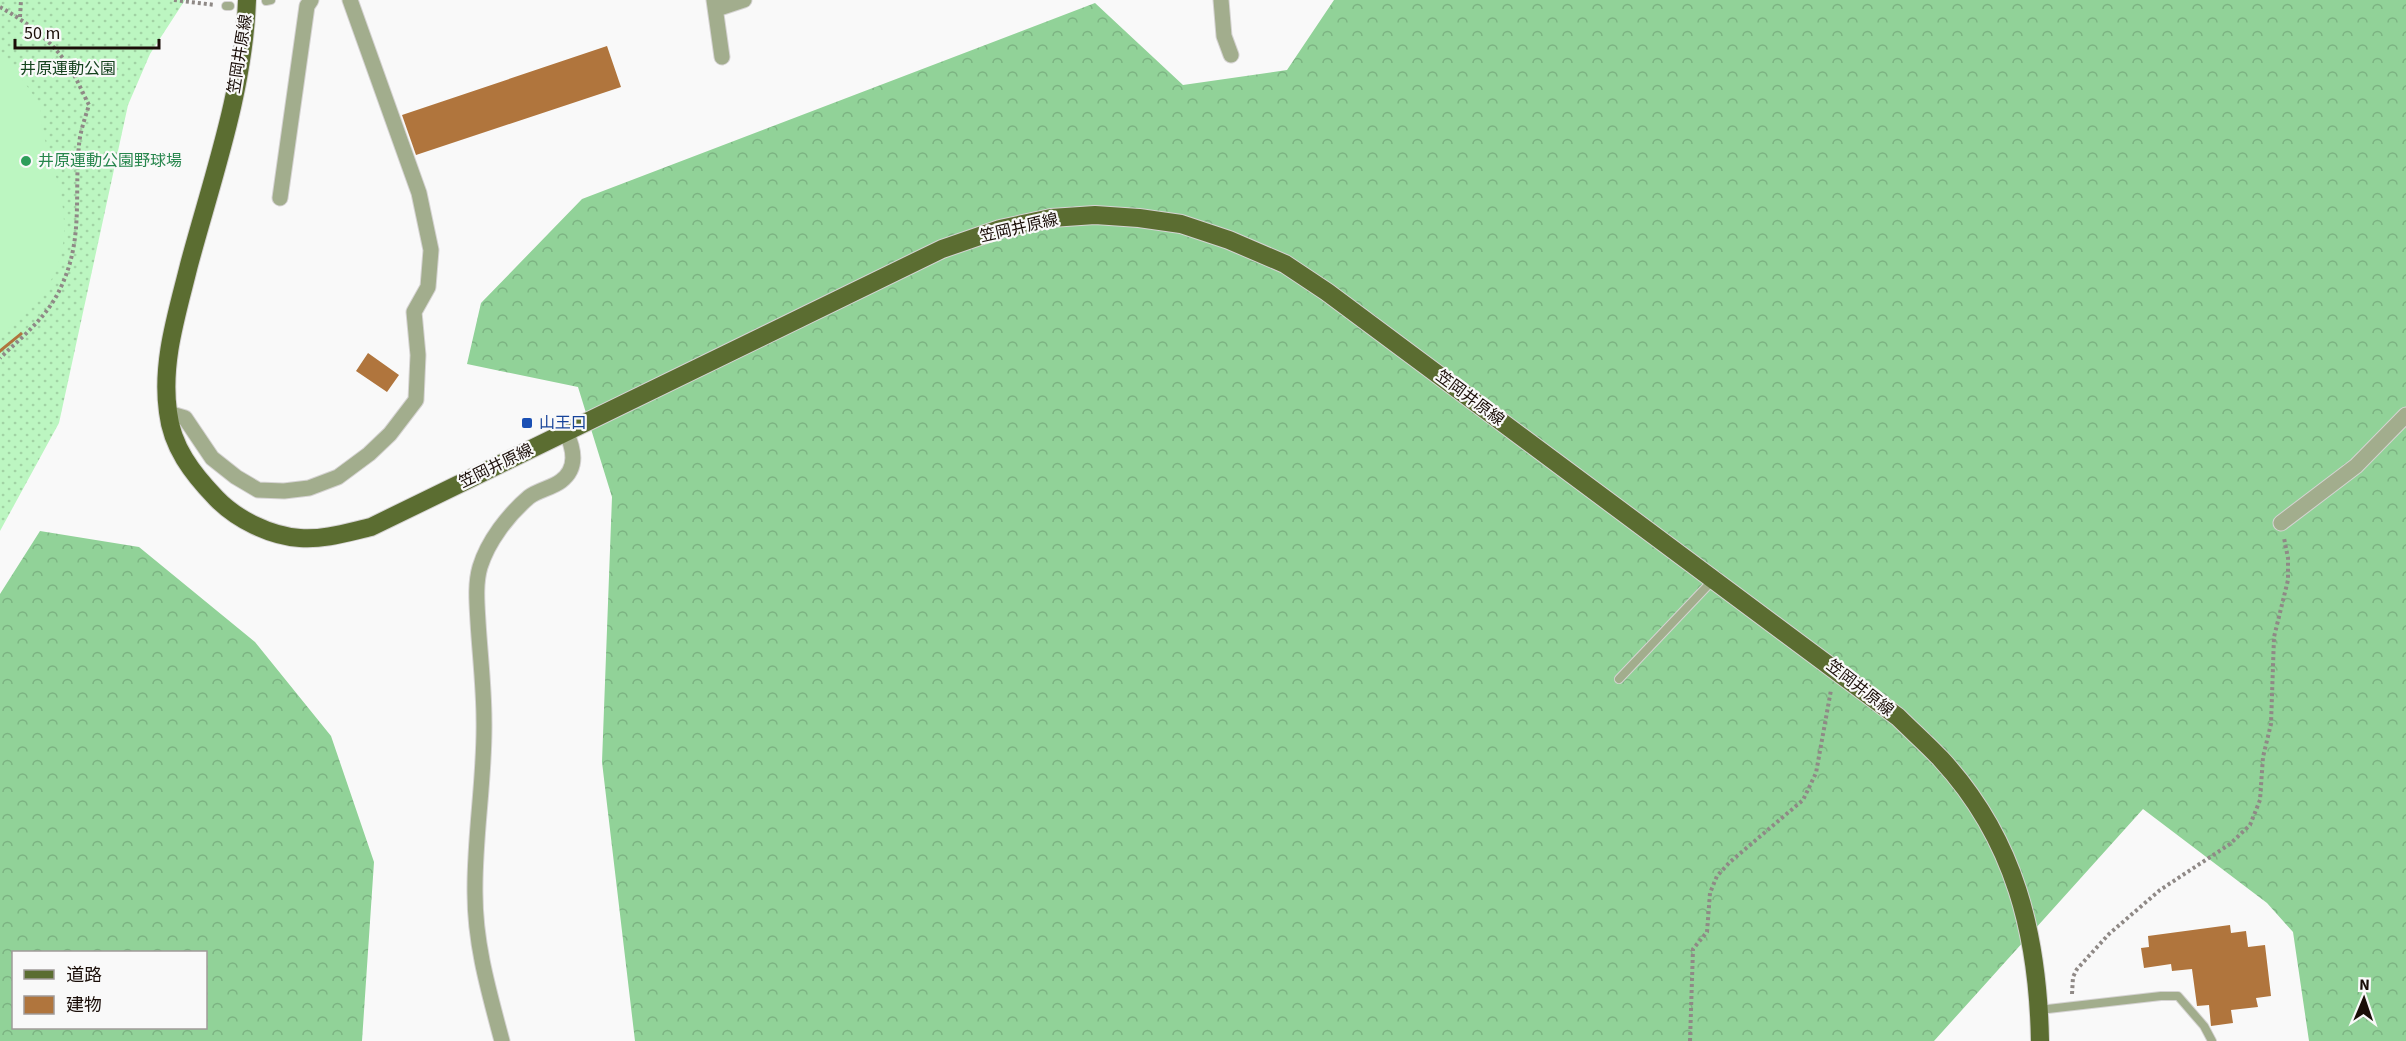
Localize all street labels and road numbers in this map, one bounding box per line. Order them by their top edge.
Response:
street label: 笠岡井原線 [223,13,257,95]
street label: 笠岡井原線 [978,208,1060,248]
street label: 笠岡井原線 [1431,365,1509,431]
street label: 笠岡井原線 [455,439,537,493]
street label: 笠岡井原線 [1822,655,1898,721]

